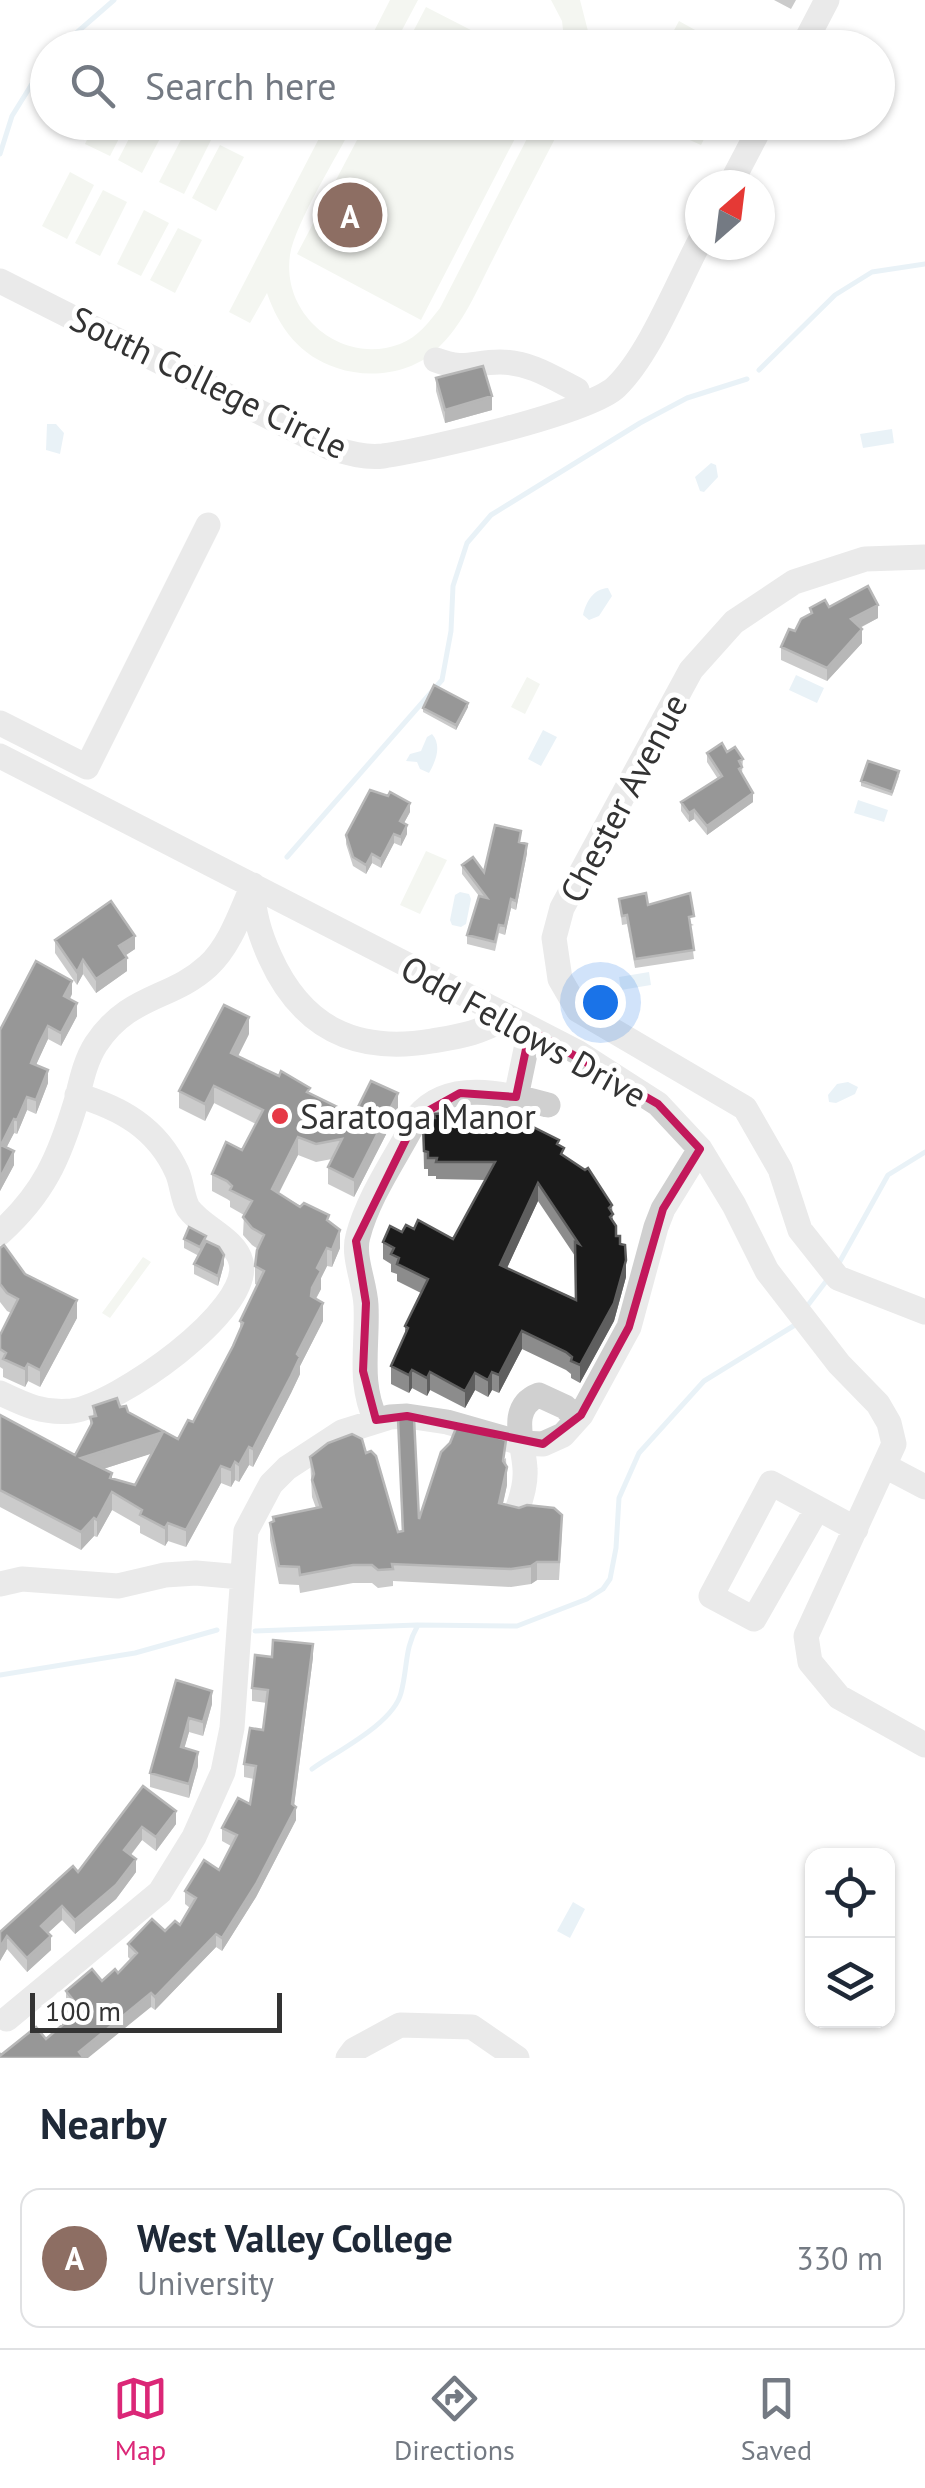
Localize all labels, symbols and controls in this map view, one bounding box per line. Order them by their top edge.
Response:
search box [30,30,895,140]
icon: search [65,58,120,113]
text: Search here [145,61,337,110]
north arrow [685,170,775,260]
pin: A [318,178,382,252]
street label: South College Circle [63,295,355,469]
street label: Chester Avenue [549,686,697,910]
street label: Odd Fellows Drive [393,944,655,1118]
your location [575,977,626,1028]
place label: Saratoga Manor [300,1093,536,1139]
marker: Saratoga Manor [269,1105,291,1127]
map controls [805,1848,895,2028]
button: locate [805,1848,895,1938]
button: layers [805,1938,895,2028]
scale bar [30,1988,282,2032]
text: 100 m [45,1992,121,2029]
text: Nearby [40,2096,167,2151]
text: West Valley College [137,2213,453,2262]
text: A [65,2237,84,2279]
text: 330 m [796,2237,883,2279]
text: University [137,2262,274,2304]
tab: Map [113,2371,168,2468]
tab: Directions [394,2371,515,2468]
tab: Saved [741,2371,812,2468]

